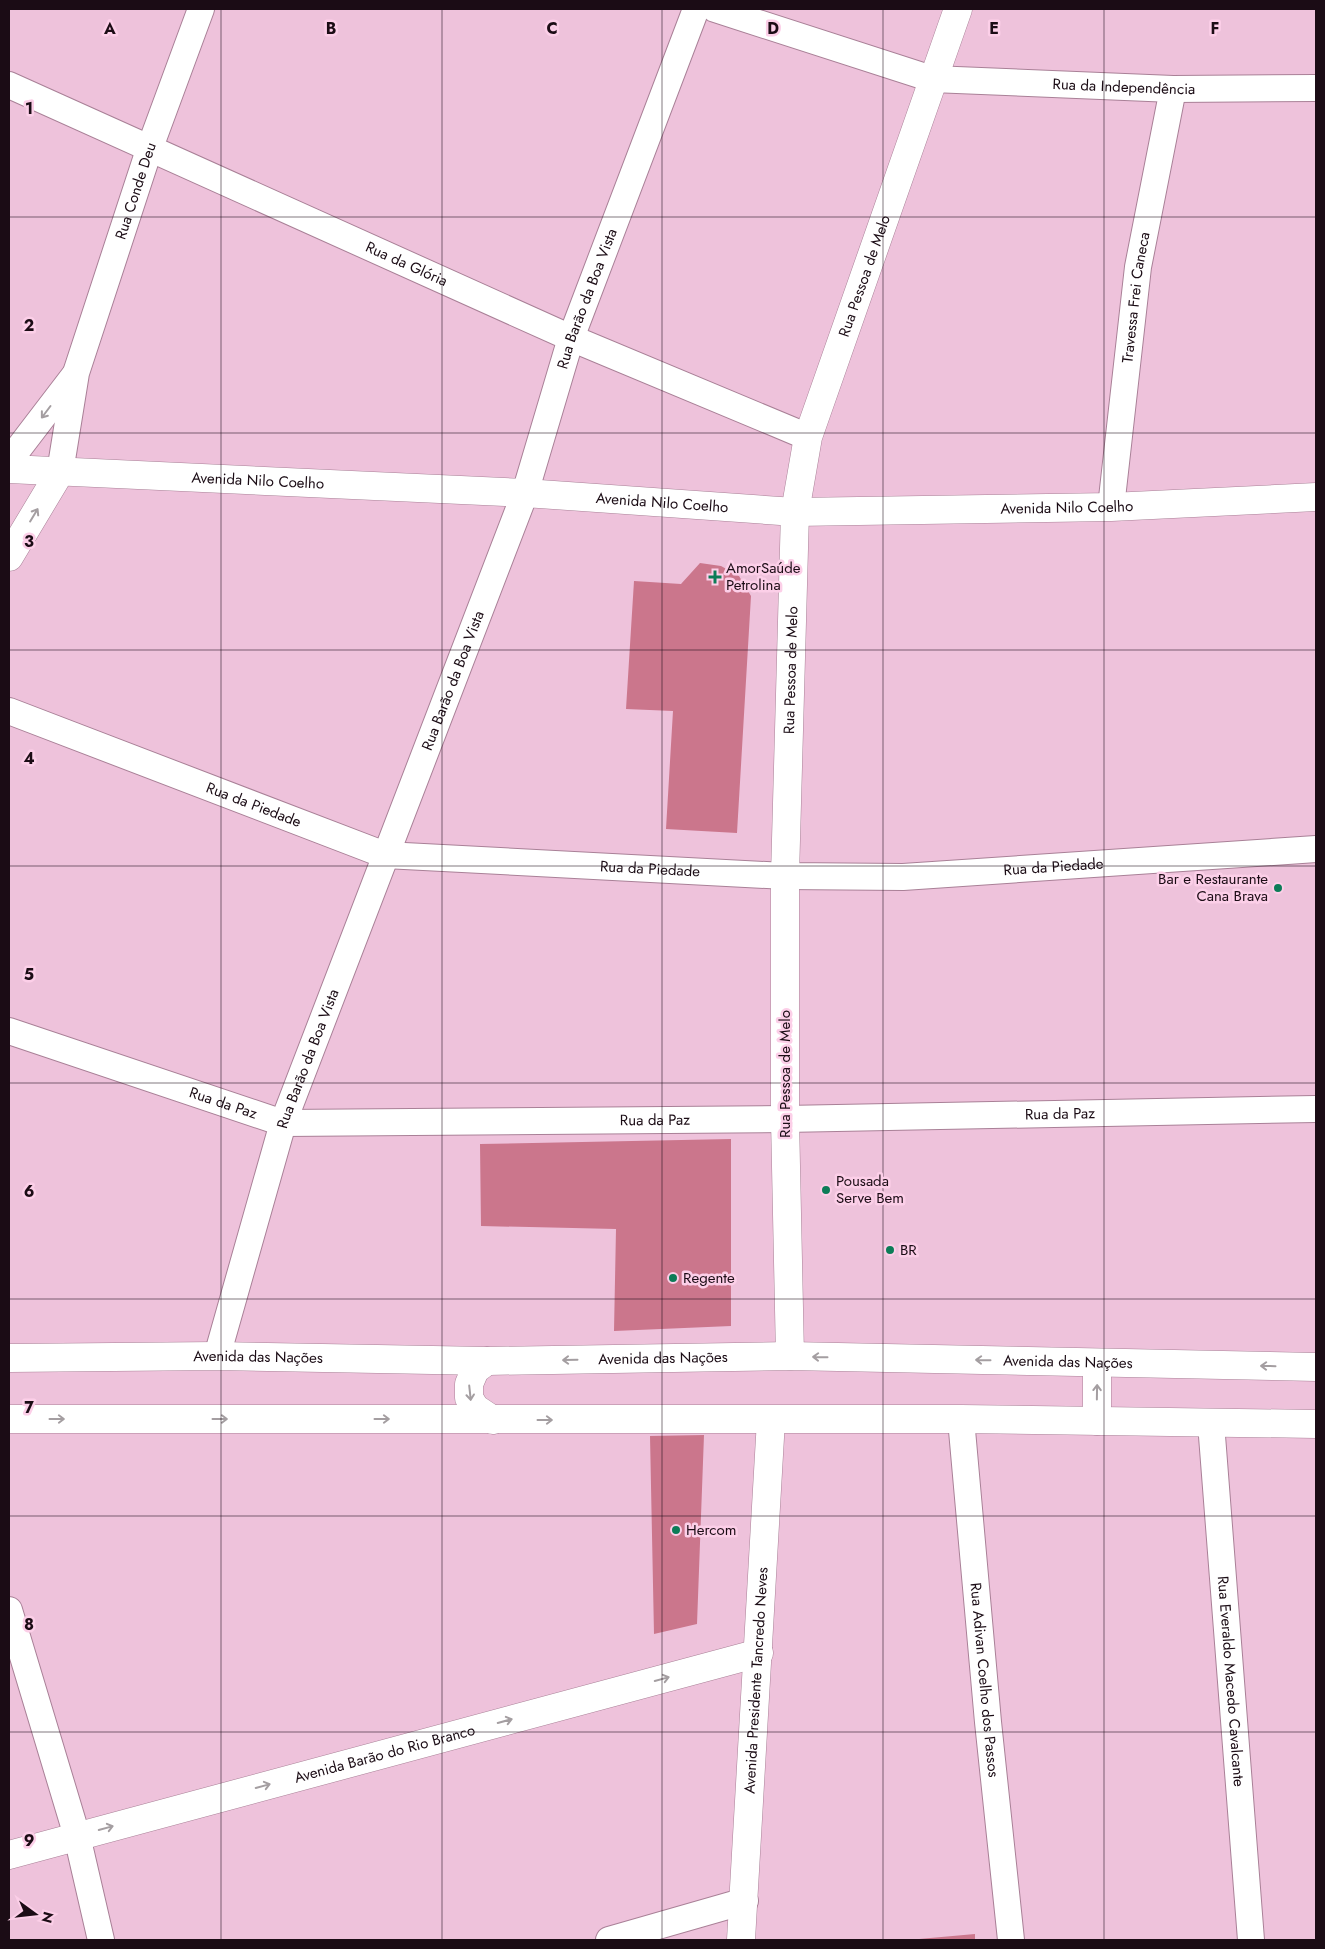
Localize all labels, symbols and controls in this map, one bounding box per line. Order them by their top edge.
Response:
text: A [103,17,116,40]
text: B [326,17,336,40]
text: C [546,17,558,40]
text: D [767,17,779,40]
text: E [989,17,999,40]
text: F [1211,17,1219,40]
street label: Rua da Independência [1052,73,1195,100]
text: 1 [25,97,33,120]
street label: Rua Conde Deu [109,139,162,242]
street label: Rua Pessoa de Melo [833,212,896,340]
street label: Rua Barão da Boa Vista [551,225,623,372]
street label: Travessa Frei Caneca [1116,230,1156,364]
street label: Rua da Glória [362,236,451,292]
text: 2 [24,314,34,337]
one-way arrow [41,405,52,418]
street label: Avenida Nilo Coelho [191,466,325,495]
street label: Avenida Nilo Coelho [595,487,729,518]
street label: Avenida Nilo Coelho [1000,495,1134,520]
one-way arrow [29,509,39,523]
text: 3 [24,530,34,553]
place label: AmorSaúde Petrolina [726,557,801,596]
marker: AmorSaúde Petrolina [708,570,722,584]
street label: Rua Pessoa de Melo [778,606,803,734]
street label: Rua Barão da Boa Vista [416,608,490,754]
text: 4 [23,747,35,770]
street label: Rua da Piedade [203,776,305,833]
street label: Rua da Piedade [1003,852,1105,881]
street label: Rua da Piedade [599,855,701,883]
place label: Bar e Restaurante Cana Brava [1158,868,1268,907]
marker: Bar e Restaurante Cana Brava [1272,882,1284,894]
text: 5 [24,963,34,986]
street label: Rua Barão da Boa Vista [271,986,344,1131]
street label: Rua Pessoa de Melo [774,1010,796,1138]
street label: Rua da Paz [186,1081,260,1125]
street label: Rua da Paz [1025,1102,1095,1125]
street label: Rua da Paz [620,1109,690,1131]
place label: Pousada Serve Bem [836,1170,904,1209]
text: 6 [24,1180,34,1203]
marker: Pousada Serve Bem [820,1184,832,1196]
place label: BR [900,1239,917,1261]
marker: BR [884,1244,896,1256]
place label: Regente [683,1267,735,1289]
marker: Regente [667,1272,679,1284]
street label: Avenida das Nações [193,1345,323,1369]
street label: Avenida das Nações [598,1346,728,1370]
street label: Avenida das Nações [1003,1349,1133,1374]
one-way arrow [812,1352,828,1362]
one-way arrow [562,1355,578,1365]
one-way arrow [975,1356,991,1365]
one-way arrow [1260,1361,1276,1371]
one-way arrow [465,1384,475,1400]
one-way arrow [1092,1384,1102,1400]
text: 7 [24,1396,34,1419]
one-way arrow [49,1414,65,1424]
one-way arrow [212,1414,228,1424]
one-way arrow [374,1415,390,1424]
one-way arrow [536,1415,553,1425]
place label: Hercom [686,1519,736,1541]
marker: Hercom [670,1524,682,1536]
street label: Avenida Presidente Tancredo Neves [738,1566,773,1794]
street label: Rua Everaldo Macedo Cavalcante [1212,1575,1250,1788]
street label: Rua Adivan Coelho dos Passos [965,1582,1005,1778]
text: 8 [24,1613,34,1636]
one-way arrow [653,1674,669,1683]
one-way arrow [496,1716,512,1725]
street label: Avenida Barão do Rio Branco [292,1719,477,1789]
one-way arrow [255,1781,271,1790]
one-way arrow [98,1823,114,1832]
text: 9 [24,1829,34,1852]
north arrow [10,1889,60,1939]
text: N [36,1909,59,1925]

